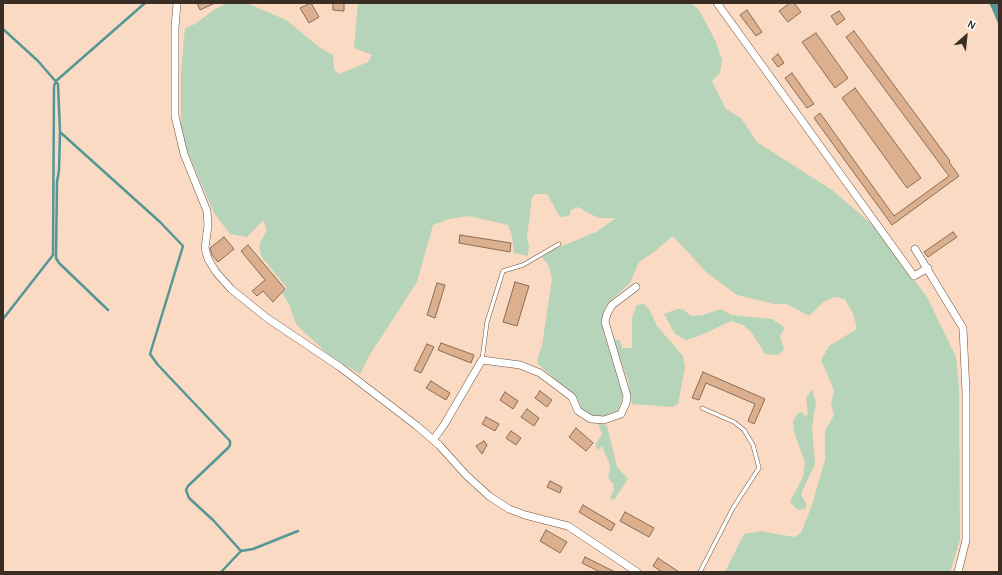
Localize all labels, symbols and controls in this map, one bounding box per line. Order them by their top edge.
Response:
north arrow [946,16,986,56]
text: N [965,17,978,32]

